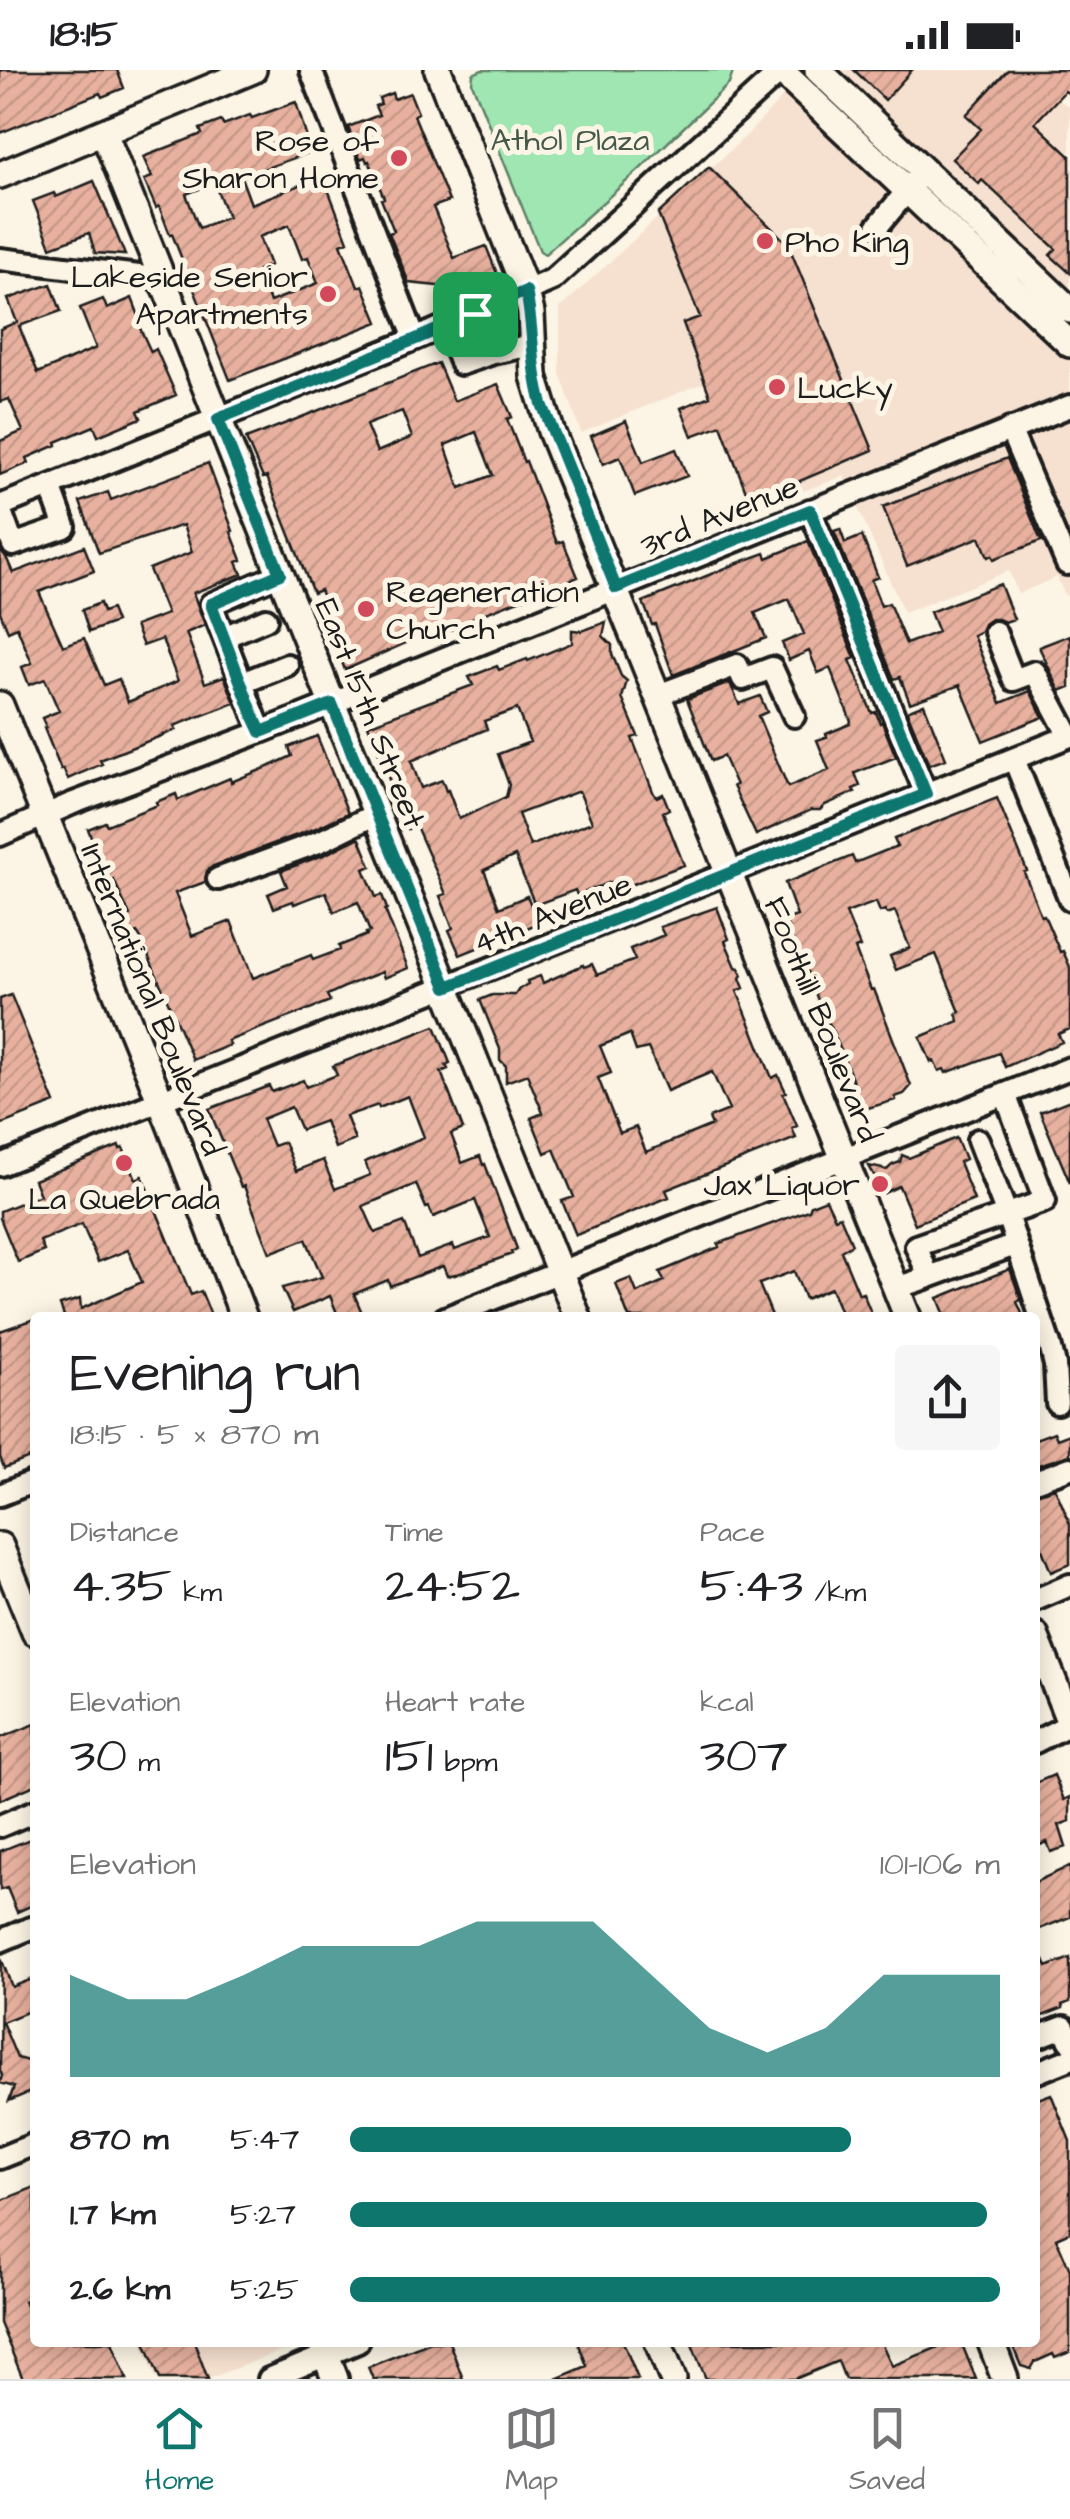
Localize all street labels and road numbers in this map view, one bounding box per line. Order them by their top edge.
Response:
street label: 3rd Avenue [634,464,805,569]
street label: East 15th Street [303,592,436,835]
street label: International Boulevard [68,837,235,1162]
street label: 4th Avenue [467,862,639,967]
street label: Foothill Boulevard [752,890,891,1149]

